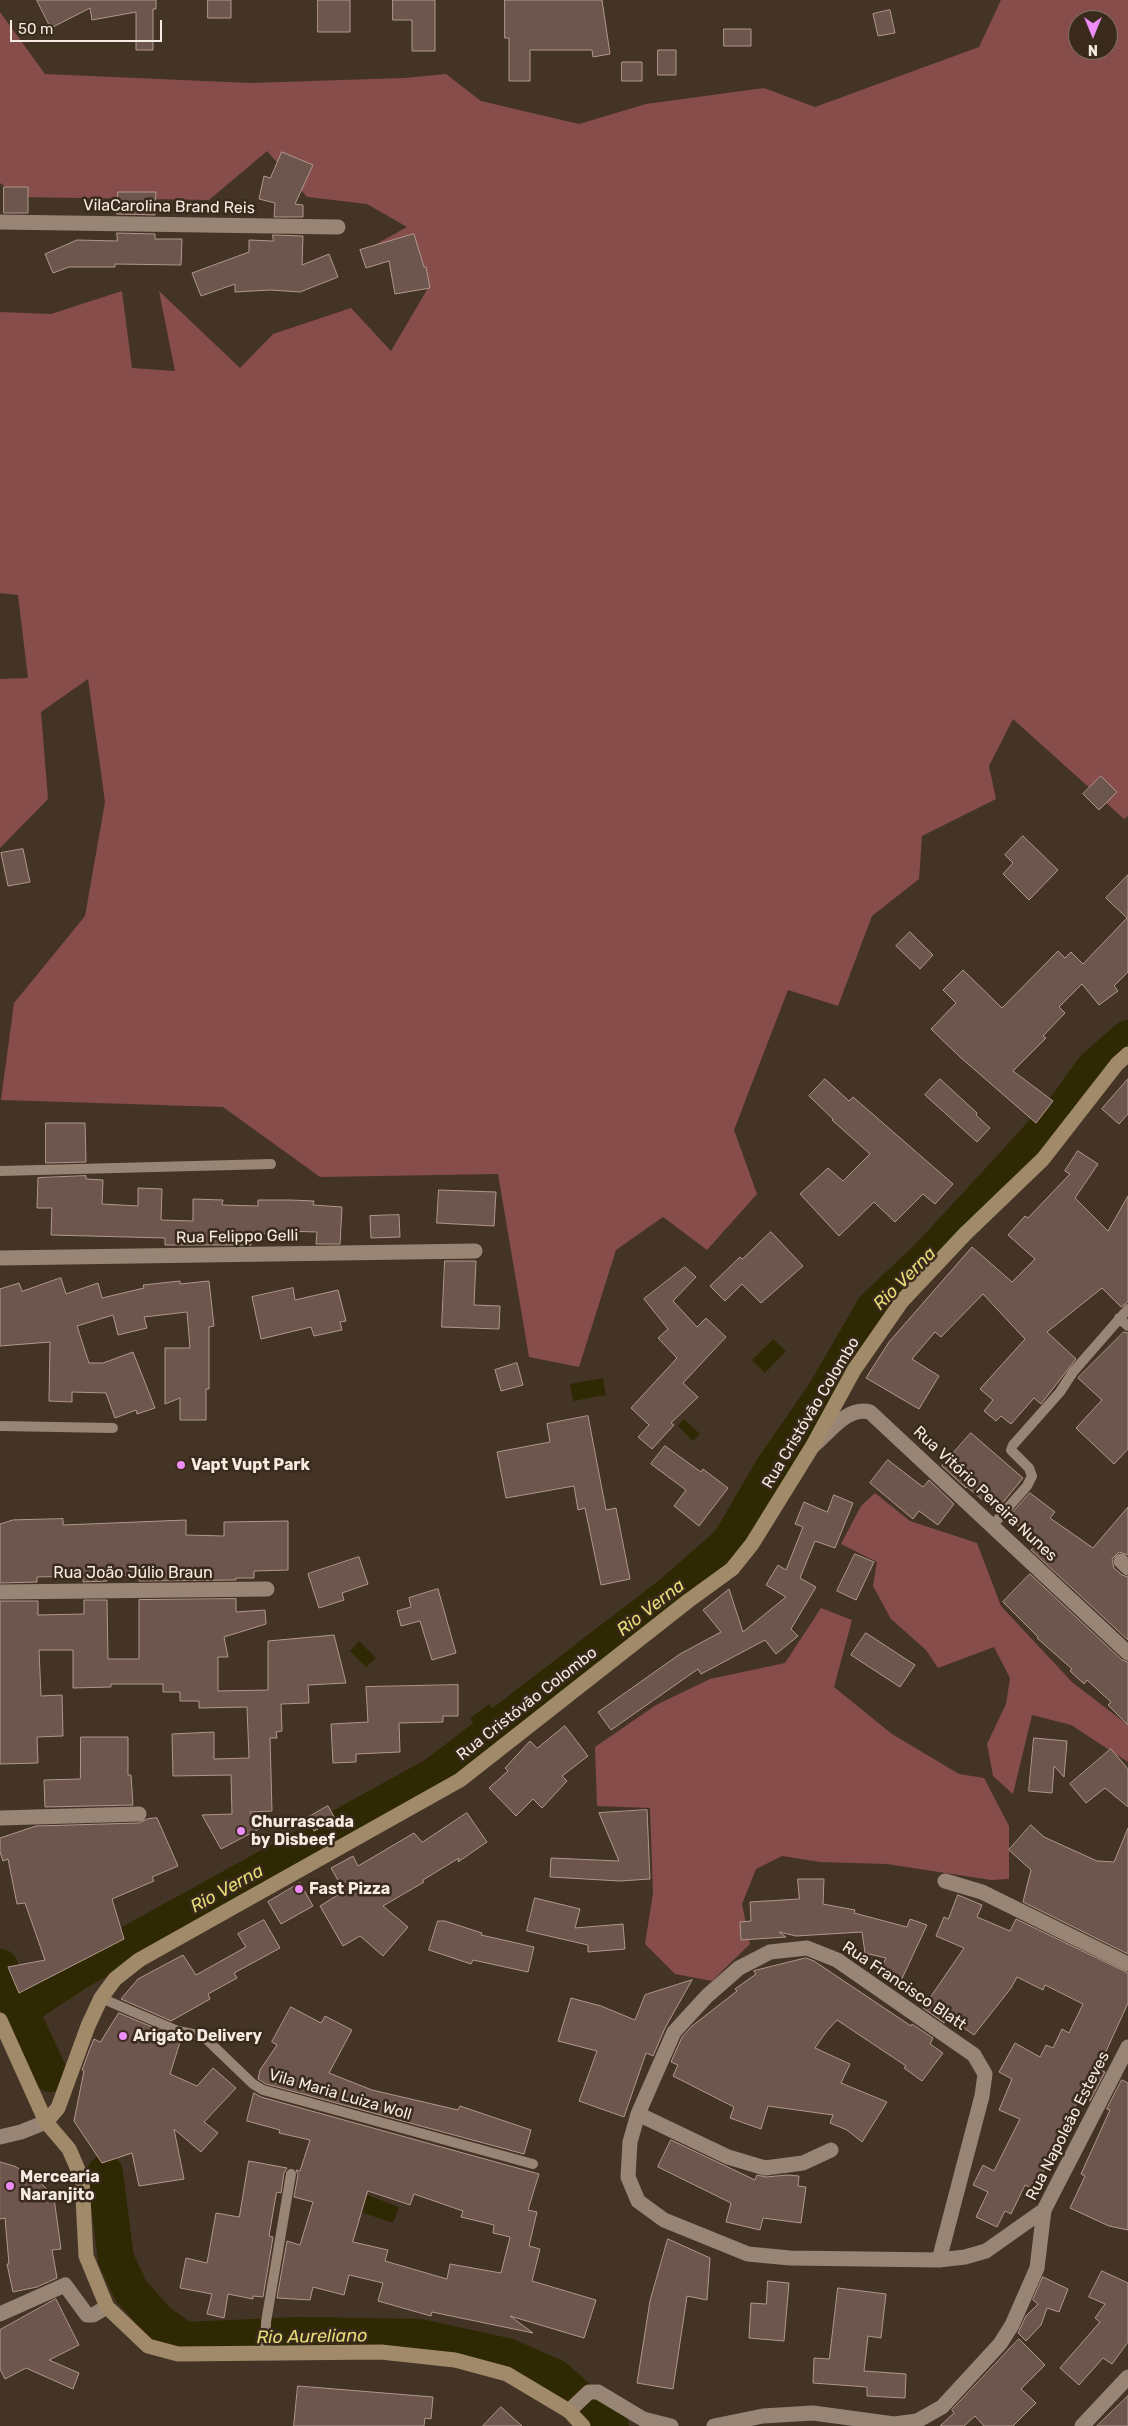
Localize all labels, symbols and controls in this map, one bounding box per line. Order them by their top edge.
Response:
scale bar [12,10,165,42]
north arrow [1068,10,1118,60]
text: 50 m [18,20,53,38]
text: N [1088,41,1098,58]
street label: VilaCarolina Brand Reis [83,196,255,218]
street label: Rua Felippo Gelli [176,1226,298,1248]
water label: Rio Verna [869,1243,941,1315]
street label: Rua Cristóvão Colombo [758,1334,864,1492]
street label: Rua Vitório Pereira Nunes [909,1422,1061,1566]
place label: Vapt Vupt Park [191,1455,310,1475]
marker: Vapt Vupt Park [175,1459,187,1471]
street label: Rua João Júlio Braun [53,1563,213,1583]
water label: Rio Verna [613,1575,689,1641]
street label: Rua Cristóvão Colombo [453,1643,601,1765]
place label: Churrascada by Disbeef [251,1812,354,1850]
marker: Churrascada by Disbeef [235,1825,247,1837]
water label: Rio Verna [187,1860,267,1918]
place label: Fast Pizza [309,1879,390,1899]
marker: Fast Pizza [293,1883,305,1895]
street label: Rua Francisco Blatt [838,1937,970,2035]
place label: Arigato Delivery [133,2026,262,2046]
marker: Arigato Delivery [117,2030,129,2042]
street label: Rua Napoleão Esteves [1022,2048,1114,2204]
street label: Vila Maria Luiza Woll [266,2065,414,2125]
place label: Mercearia Naranjito [20,2167,100,2205]
marker: Mercearia Naranjito [4,2180,16,2192]
water label: Rio Aureliano [256,2325,368,2349]

